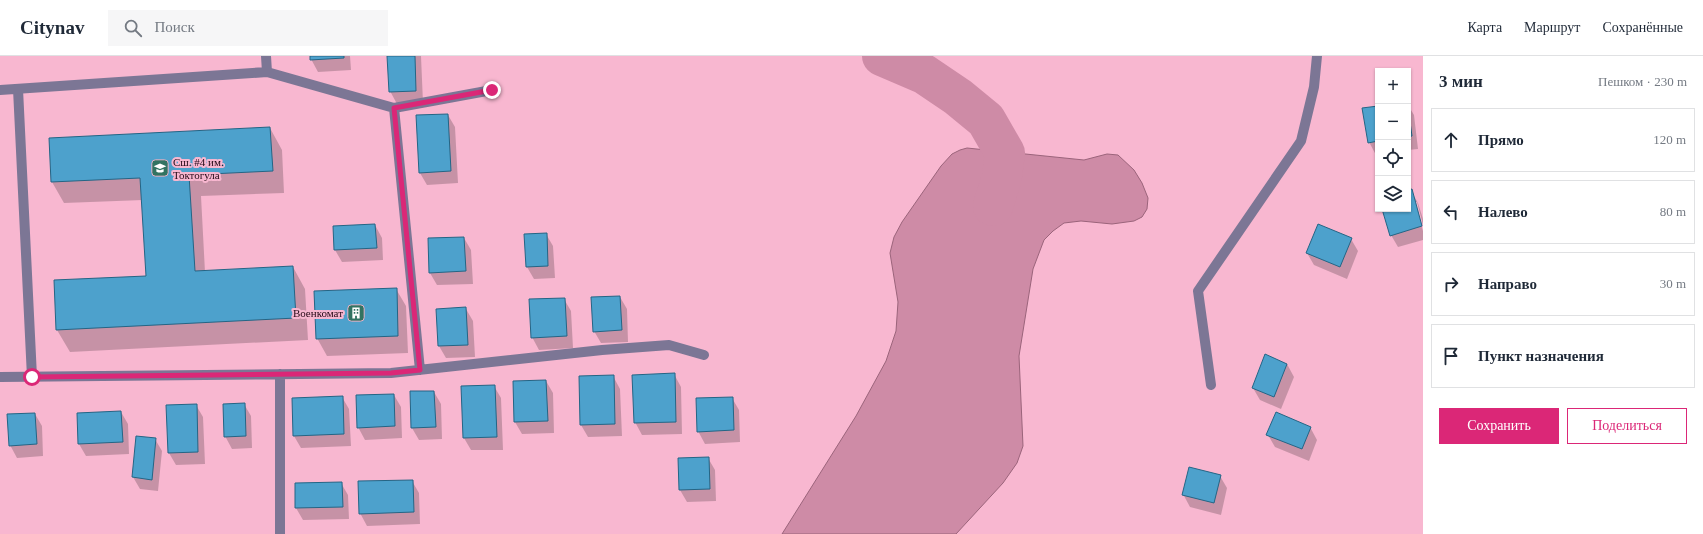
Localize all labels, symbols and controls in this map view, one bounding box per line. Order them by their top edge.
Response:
search box [108,10,388,46]
text: Citynav [20,17,84,38]
icon: search [122,17,144,39]
text: Поиск [154,19,195,35]
text: Карта [1467,20,1502,35]
text: Маршрут [1524,20,1580,35]
text: Сохранённые [1602,20,1683,35]
map controls [1375,68,1411,212]
button: + [1375,68,1411,104]
text: 3 мин [1439,72,1483,91]
text: Пешком · 230 m [1598,74,1687,89]
route end [483,81,501,99]
button: − [1375,104,1411,140]
icon: ahead [1440,129,1462,151]
text: Прямо [1478,132,1524,148]
text: 120 m [1653,132,1686,147]
button: locate [1375,140,1411,176]
place label: Сш. #4 им. Токтогула [173,156,224,181]
school or university icon: Сш. #4 им. Токтогула [150,158,170,178]
button: layers [1375,176,1411,212]
icon: left [1440,201,1462,223]
text: Налево [1478,204,1528,220]
text: 80 m [1660,204,1686,219]
icon: right [1440,273,1462,295]
text: Направо [1478,276,1537,292]
text: 30 m [1660,276,1686,291]
building icon: Военкомат [346,303,366,323]
place label: Военкомат [293,307,343,319]
icon: arrive [1440,345,1462,367]
text: Пункт назначения [1478,348,1604,364]
route start [23,368,41,386]
button: Сохранить [1439,408,1559,444]
button: Поделиться [1567,408,1687,444]

